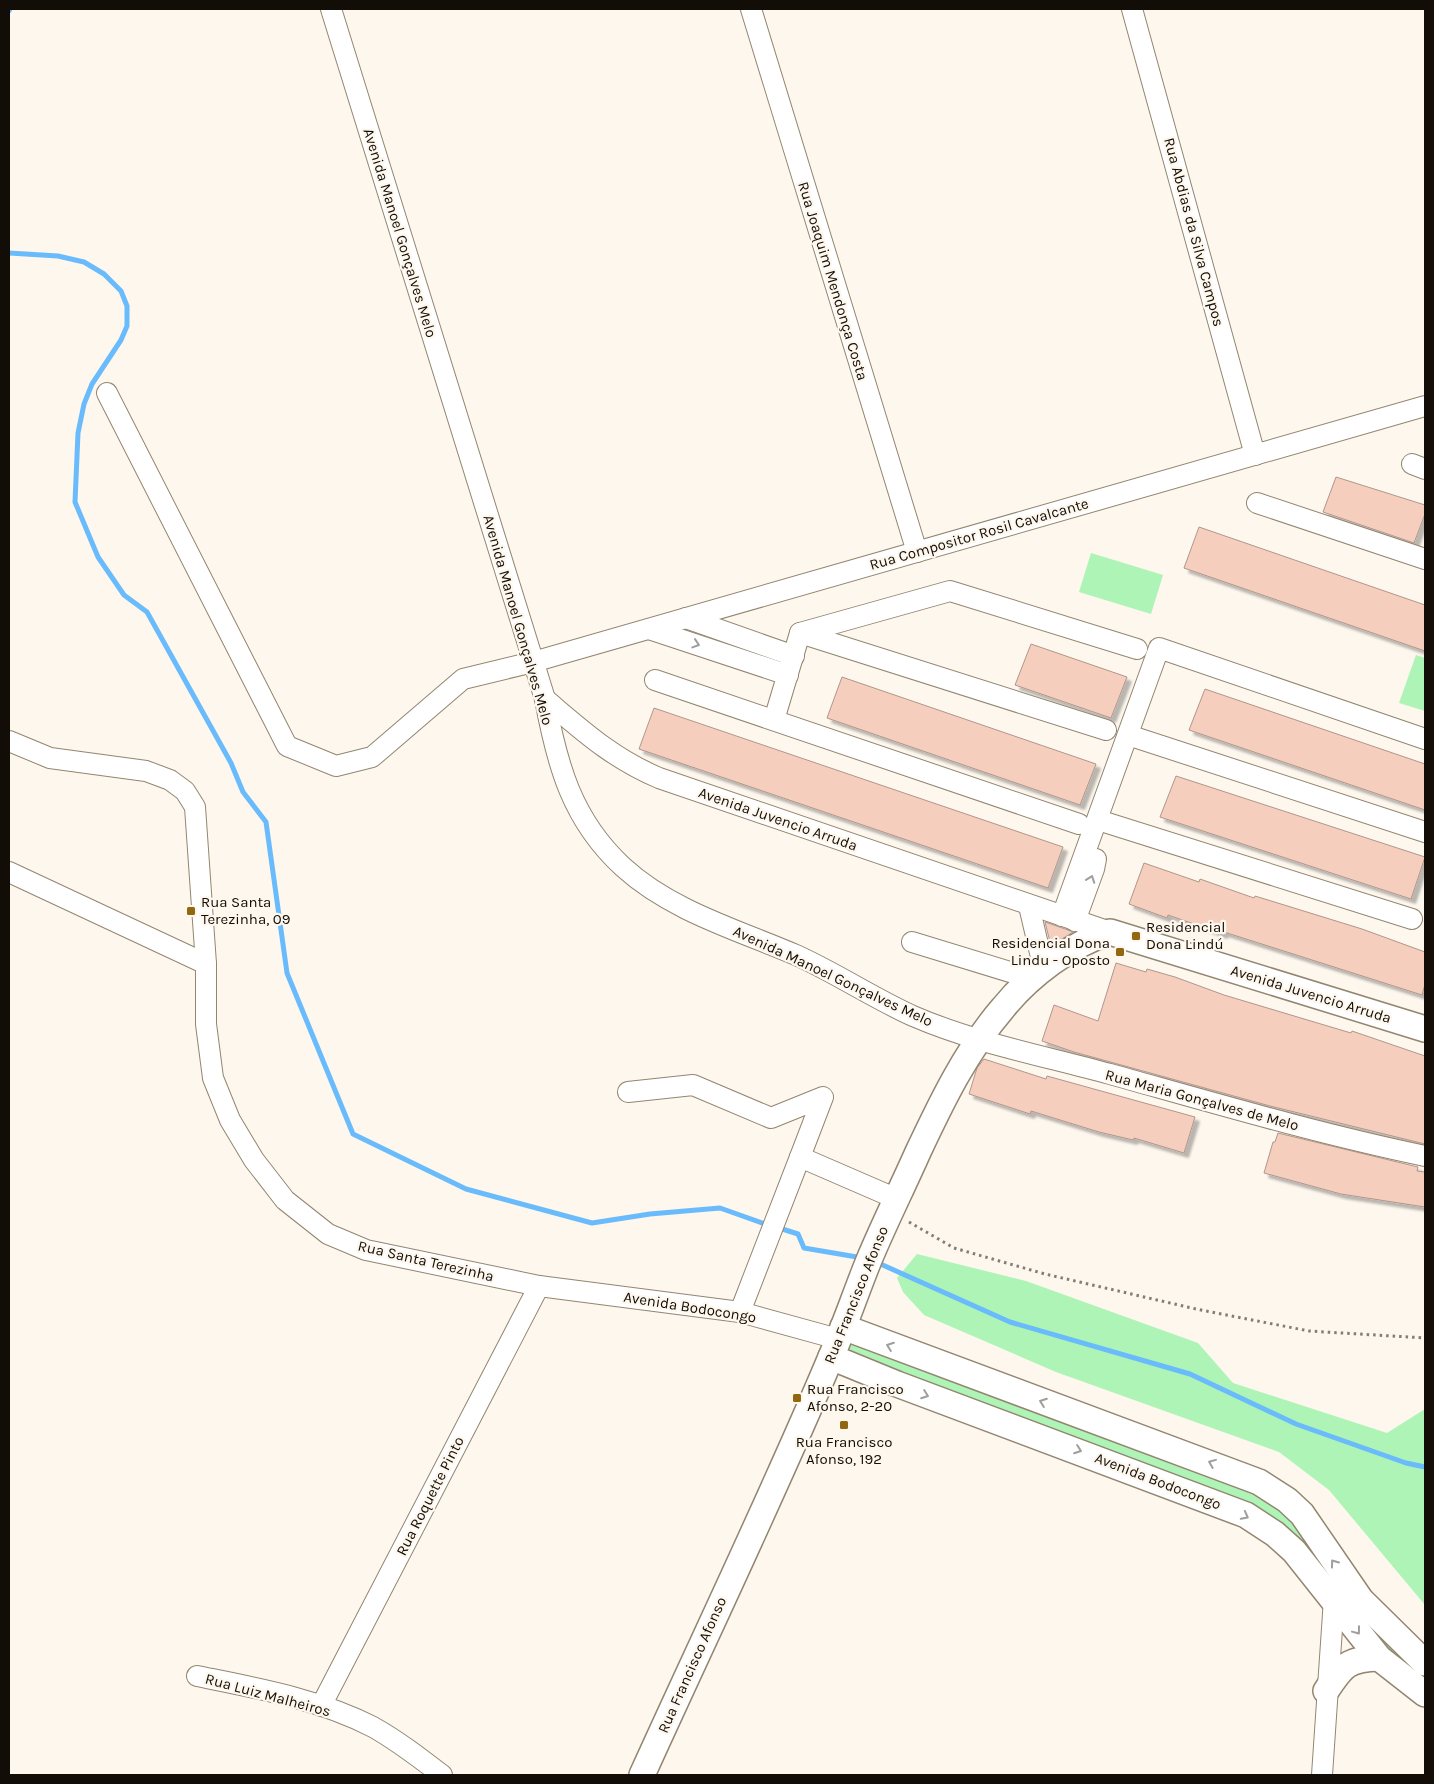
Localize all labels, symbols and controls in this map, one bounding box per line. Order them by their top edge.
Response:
street label: Avenida Manoel Gonçalves Melo [360,126,440,340]
street label: Rua Abdias da Silva Campos [1160,136,1228,328]
street label: Rua Joaquim Mendonça Costa [794,179,872,383]
street label: Rua Compositor Rosil Cavalcante [867,494,1091,574]
street label: Avenida Manoel Gonçalves Melo [479,513,557,727]
one-way arrow [691,638,699,648]
street label: Avenida Juvencio Arruda [696,783,860,855]
one-way arrow [1085,875,1095,883]
place label: Rua Santa Terezinha, 09 [201,893,290,928]
marker: Rua Santa Terezinha, 09 [185,905,197,917]
place label: Residencial Dona Lindú [1146,918,1226,953]
street label: Avenida Manoel Gonçalves Melo [730,922,936,1030]
marker: Residencial Dona Lindú [1130,930,1142,942]
place label: Residencial Dona Lindu - Oposto [991,934,1110,969]
marker: Residencial Dona Lindu - Oposto [1114,946,1126,958]
street label: Avenida Juvencio Arruda [1229,961,1393,1027]
street label: Rua Maria Gonçalves de Melo [1103,1065,1301,1135]
street label: Rua Francisco Afonso [820,1223,892,1367]
street label: Rua Santa Terezinha [356,1237,496,1285]
street label: Avenida Bodocongo [622,1288,758,1326]
one-way arrow [887,1342,895,1352]
place label: Rua Francisco Afonso, 2-20 [807,1380,904,1415]
one-way arrow [920,1389,929,1399]
marker: Rua Francisco Afonso, 2-20 [791,1392,803,1404]
one-way arrow [1039,1398,1048,1408]
marker: Rua Francisco Afonso, 192 [838,1419,850,1431]
street label: Rua Roquette Pinto [392,1433,468,1559]
place label: Rua Francisco Afonso, 192 [796,1433,892,1468]
one-way arrow [1073,1444,1082,1454]
street label: Avenida Bodocongo [1092,1449,1224,1513]
one-way arrow [1208,1459,1217,1470]
one-way arrow [1240,1509,1249,1519]
one-way arrow [1331,1559,1340,1568]
street label: Rua Francisco Afonso [654,1594,730,1736]
one-way arrow [1352,1625,1360,1634]
street label: Rua Luiz Malheiros [203,1670,333,1720]

